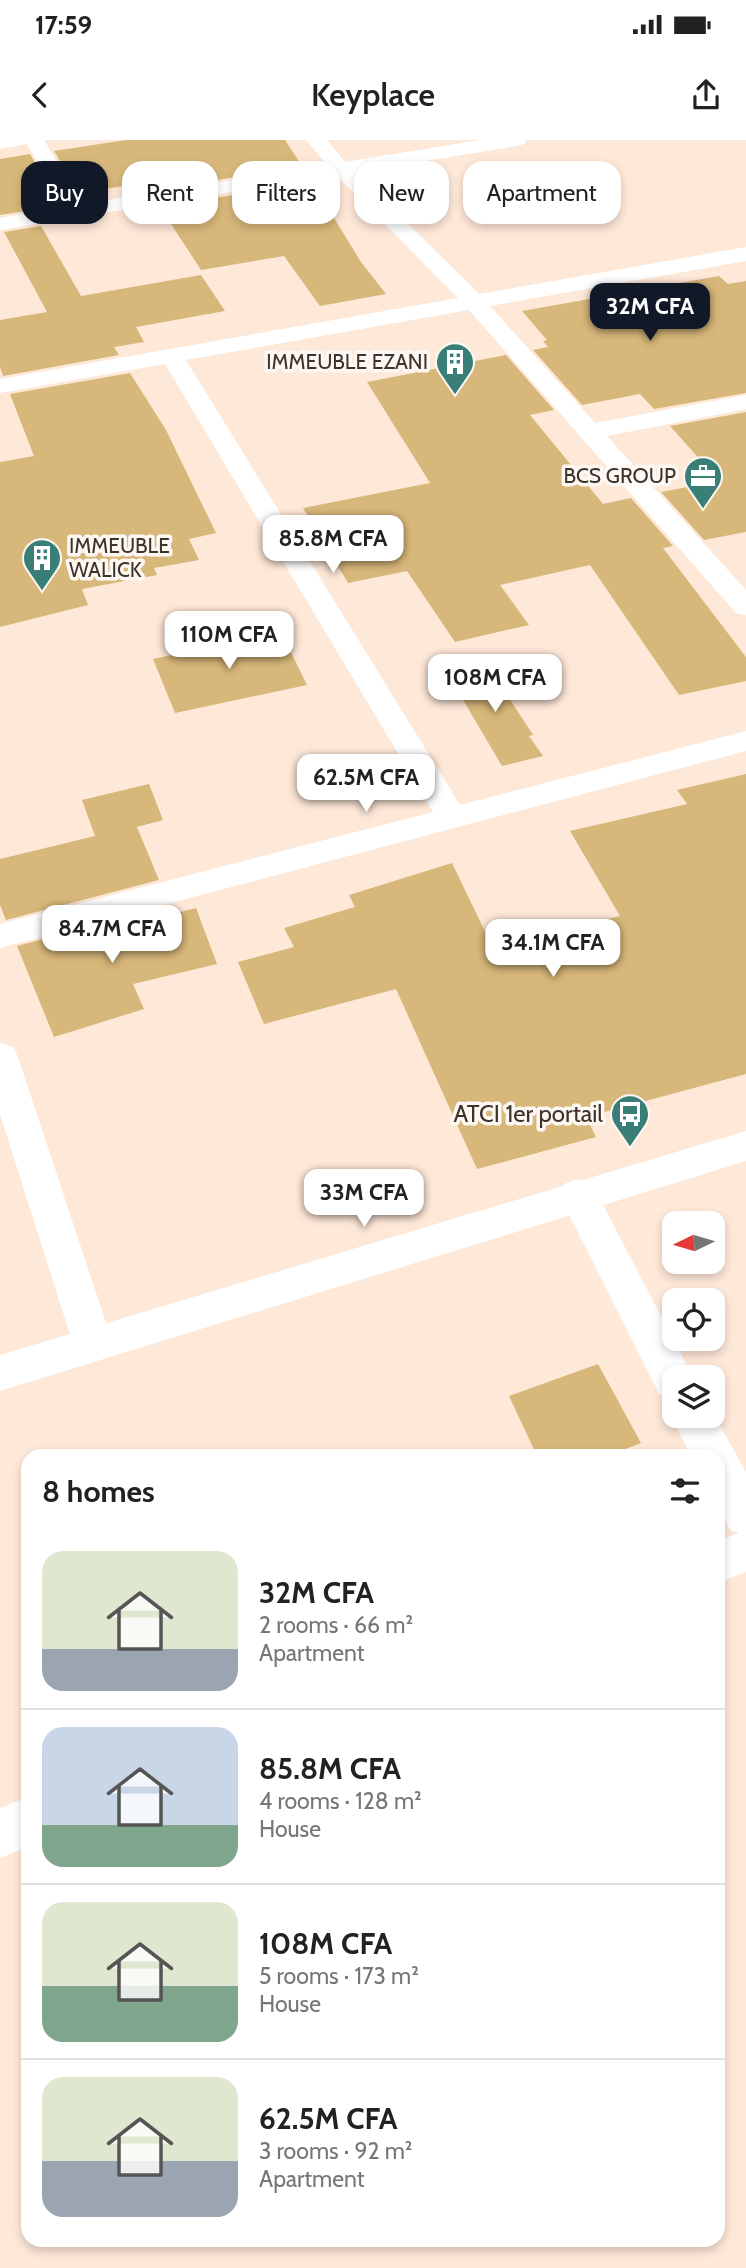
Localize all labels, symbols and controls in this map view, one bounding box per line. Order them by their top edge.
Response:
text: 17:59 [35,9,92,41]
text: Keyplace [311,75,435,114]
icon: back [21,76,59,114]
icon: share [687,76,725,114]
chip: Buy [21,161,108,224]
chip: Rent [122,161,218,224]
chip: Filters [232,161,340,224]
chip: New [354,161,449,224]
chip: Apartment [463,161,621,224]
pin: 32M CFA [585,284,715,343]
text: 32M CFA [606,292,694,320]
building icon: IMMEUBLE EZANI [434,341,476,396]
place label: IMMEUBLE EZANI [266,349,428,374]
office icon: BCS GROUP [682,455,724,510]
place label: BCS GROUP [563,463,676,488]
pin: 85.8M CFA [253,516,413,575]
text: 85.8M CFA [279,524,387,552]
place label: IMMEUBLE WALICK [69,533,170,582]
building icon: IMMEUBLE WALICK [21,537,63,592]
pin: 110M CFA [157,612,301,671]
text: 110M CFA [181,620,277,648]
pin: 108M CFA [423,654,567,714]
text: 108M CFA [444,663,546,691]
pin: 62.5M CFA [286,754,446,814]
text: 62.5M CFA [313,763,419,791]
pin: 84.7M CFA [32,906,192,965]
text: 84.7M CFA [58,914,166,942]
pin: 34.1M CFA [473,920,633,979]
text: 34.1M CFA [501,928,605,956]
bus stop icon: ATCI 1er portail [609,1093,651,1148]
place label: ATCI 1er portail [453,1099,603,1128]
pin: 33M CFA [299,1170,429,1229]
text: 33M CFA [320,1178,408,1206]
north arrow [662,1211,724,1274]
map controls [662,1211,725,1428]
button: locate [662,1288,725,1351]
button: layers [662,1365,725,1428]
icon: filters [666,1472,704,1510]
text: 8 homes [42,1473,155,1510]
text: 32M CFA [259,1574,374,1611]
icon: home [98,1579,182,1663]
text: 2 rooms · 66 m² [259,1611,413,1639]
text: Apartment [259,1639,364,1667]
text: 85.8M CFA [259,1750,401,1787]
icon: home [98,1755,182,1839]
text: 4 rooms · 128 m² [259,1787,422,1815]
text: House [259,1815,321,1843]
text: 108M CFA [259,1925,392,1962]
icon: home [98,1930,182,2014]
text: 5 rooms · 173 m² [259,1962,419,1990]
text: House [259,1990,321,2018]
text: 62.5M CFA [259,2100,397,2137]
icon: home [98,2105,182,2189]
text: 3 rooms · 92 m² [259,2137,413,2165]
text: Apartment [259,2165,364,2193]

